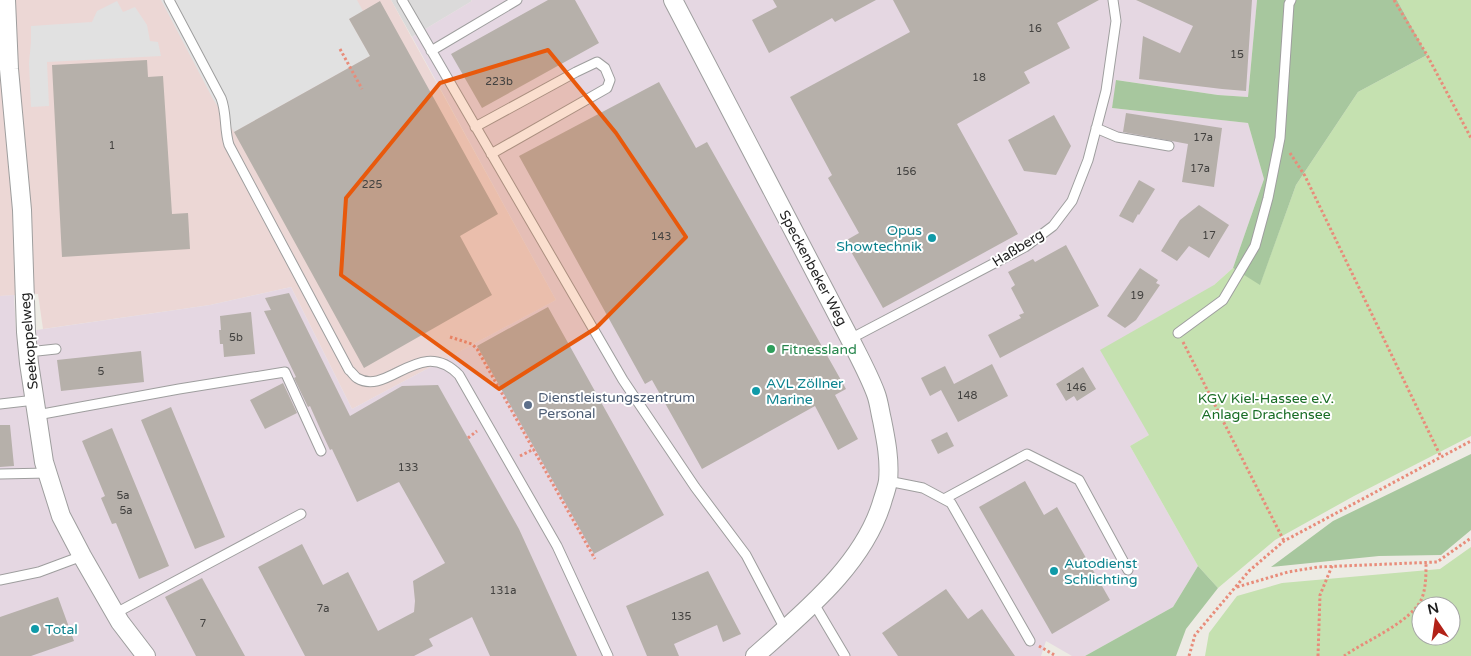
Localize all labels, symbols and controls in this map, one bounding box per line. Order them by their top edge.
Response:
house number: 16 [1028,22,1042,35]
house number: 15 [1230,48,1244,61]
house number: 18 [972,71,986,84]
house number: 223b [485,75,513,88]
house number: 17a [1193,131,1213,144]
house number: 1 [109,139,115,152]
house number: 17a [1190,162,1210,175]
house number: 156 [896,165,916,178]
house number: 225 [362,178,382,191]
street label: Speckenbeker Weg [775,207,851,329]
place label: Opus Showtechnik [836,222,922,255]
street label: Haßberg [989,226,1047,270]
house number: 17 [1202,229,1216,242]
house number: 143 [651,230,671,243]
marker: Opus Showtechnik [926,232,938,244]
house number: 19 [1130,289,1144,302]
street label: Seekoppelweg [16,292,42,390]
house number: 5b [229,331,243,344]
place label: Fitnessland [781,341,857,358]
marker: Fitnessland [765,343,777,355]
house number: 5 [98,365,105,378]
place label: AVL Zöllner Marine [766,375,844,408]
house number: 146 [1066,381,1086,394]
marker: AVL Zöllner Marine [750,385,762,397]
place label: Dienstleistungszentrum Personal [538,389,695,422]
house number: 148 [957,389,977,402]
park label: KGV Kiel-Hassee e.V. Anlage Drachensee [1198,390,1334,423]
marker: Dienstleistungszentrum Personal [522,399,534,411]
house number: 133 [398,461,418,474]
house number: 5a [116,489,130,502]
house number: 5a [119,504,133,517]
place label: Autodienst Schlichting [1064,555,1138,588]
marker: Autodienst Schlichting [1048,565,1060,577]
house number: 131a [490,584,516,597]
north arrow [1411,596,1461,646]
text: N [1426,599,1441,618]
house number: 7a [316,602,330,615]
house number: 135 [671,610,691,623]
house number: 7 [200,617,207,630]
place label: Total [45,621,78,638]
marker: Total [29,623,41,635]

